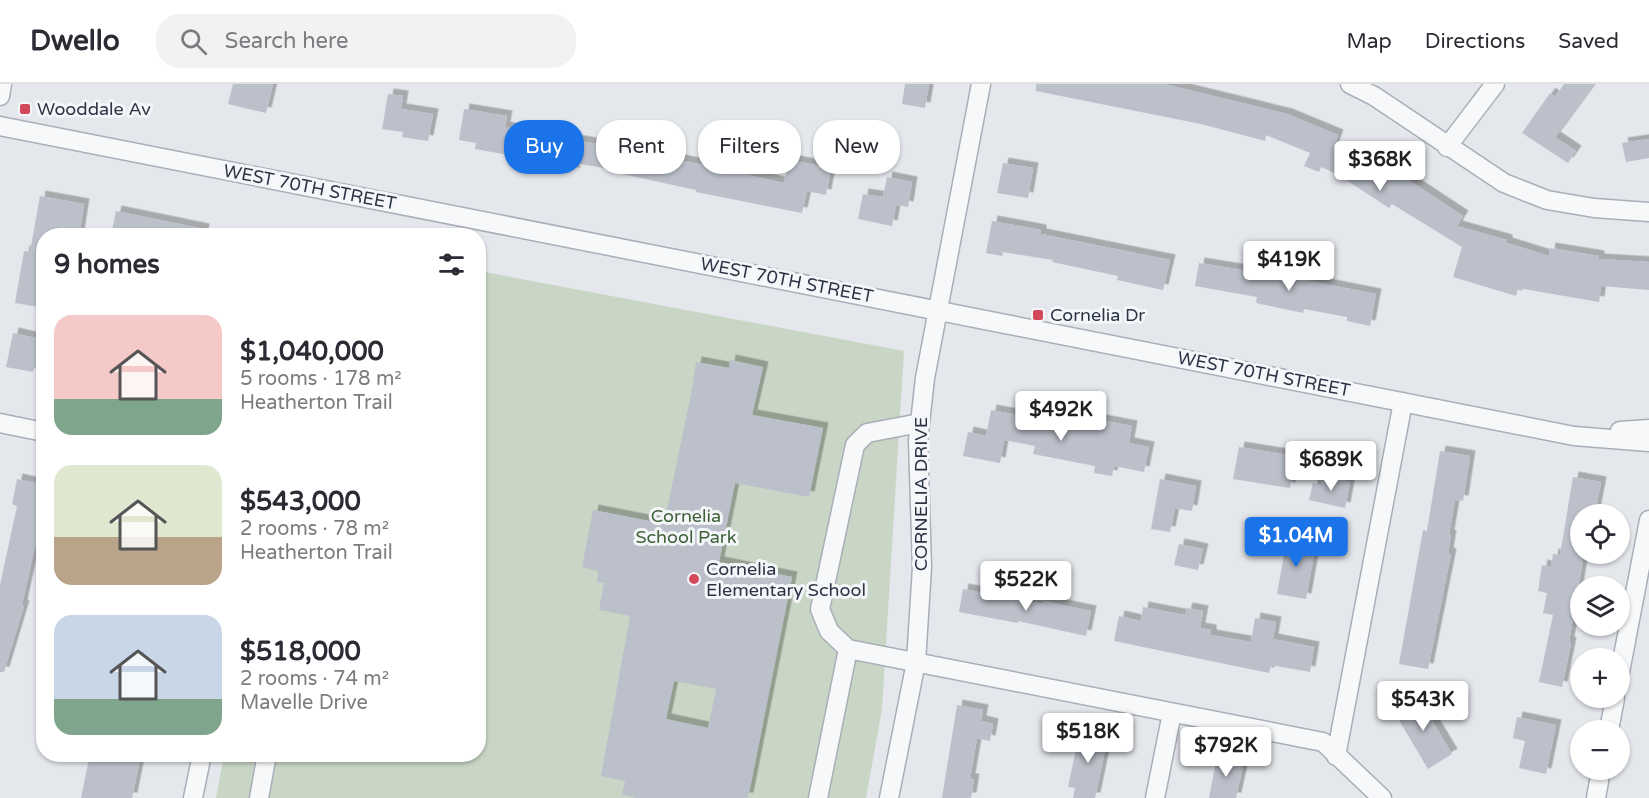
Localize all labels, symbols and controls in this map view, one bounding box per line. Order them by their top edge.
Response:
search box [156,14,576,68]
text: Dwello [30,24,120,58]
icon: search [177,25,210,58]
text: Search here [225,28,349,54]
text: Map [1346,29,1392,54]
text: Directions [1425,29,1525,54]
text: Saved [1558,29,1619,54]
place label: Wooddale Av [37,98,151,120]
marker: Wooddale Av [18,102,32,116]
chip: Buy [504,120,584,174]
chip: Rent [596,120,686,174]
chip: Filters [698,120,801,174]
chip: New [813,120,900,174]
pin: $368K [1338,141,1422,192]
text: $368K [1348,148,1412,172]
street label: WEST 70TH STREET [222,159,398,215]
pin: $419K [1247,241,1331,292]
icon: filters [435,248,468,281]
text: $419K [1257,248,1321,272]
text: 9 homes [54,249,160,280]
street label: WEST 70TH STREET [699,252,875,308]
place label: Cornelia Dr [1050,304,1145,326]
marker: Cornelia Dr [1031,308,1045,322]
text: $1,040,000 [240,336,384,367]
icon: home [102,339,174,411]
street label: WEST 70TH STREET [1176,346,1352,402]
text: 5 rooms · 178 m² [240,367,402,391]
text: Heatherton Trail [240,391,393,415]
pin: $492K [1019,391,1103,442]
text: $492K [1029,398,1093,422]
street label: CORNELIA DRIVE [910,417,932,571]
pin: $689K [1289,441,1373,492]
text: $689K [1299,448,1363,472]
text: $543,000 [240,486,361,517]
icon: home [102,489,174,561]
map controls [1570,504,1630,780]
button: locate [1570,504,1630,564]
park label: Cornelia School Park [635,505,737,548]
text: 2 rooms · 78 m² [240,517,389,541]
pin: $1.04M [1247,517,1345,568]
text: $1.04M [1259,524,1333,548]
text: Heatherton Trail [240,541,393,565]
place label: Cornelia Elementary School [706,558,866,601]
pin: $522K [984,561,1068,612]
text: $522K [994,568,1058,592]
marker: Cornelia Elementary School [687,572,701,586]
button: layers [1570,576,1630,636]
text: $518,000 [240,636,361,667]
icon: home [102,639,174,711]
button: + [1570,648,1630,708]
text: 2 rooms · 74 m² [240,667,389,691]
pin: $543K [1381,681,1465,732]
text: $543K [1391,688,1455,712]
text: Mavelle Drive [240,691,368,715]
pin: $518K [1046,713,1130,764]
text: $518K [1056,720,1120,744]
button: − [1570,720,1630,780]
pin: $792K [1184,727,1268,778]
text: $792K [1194,734,1258,758]

